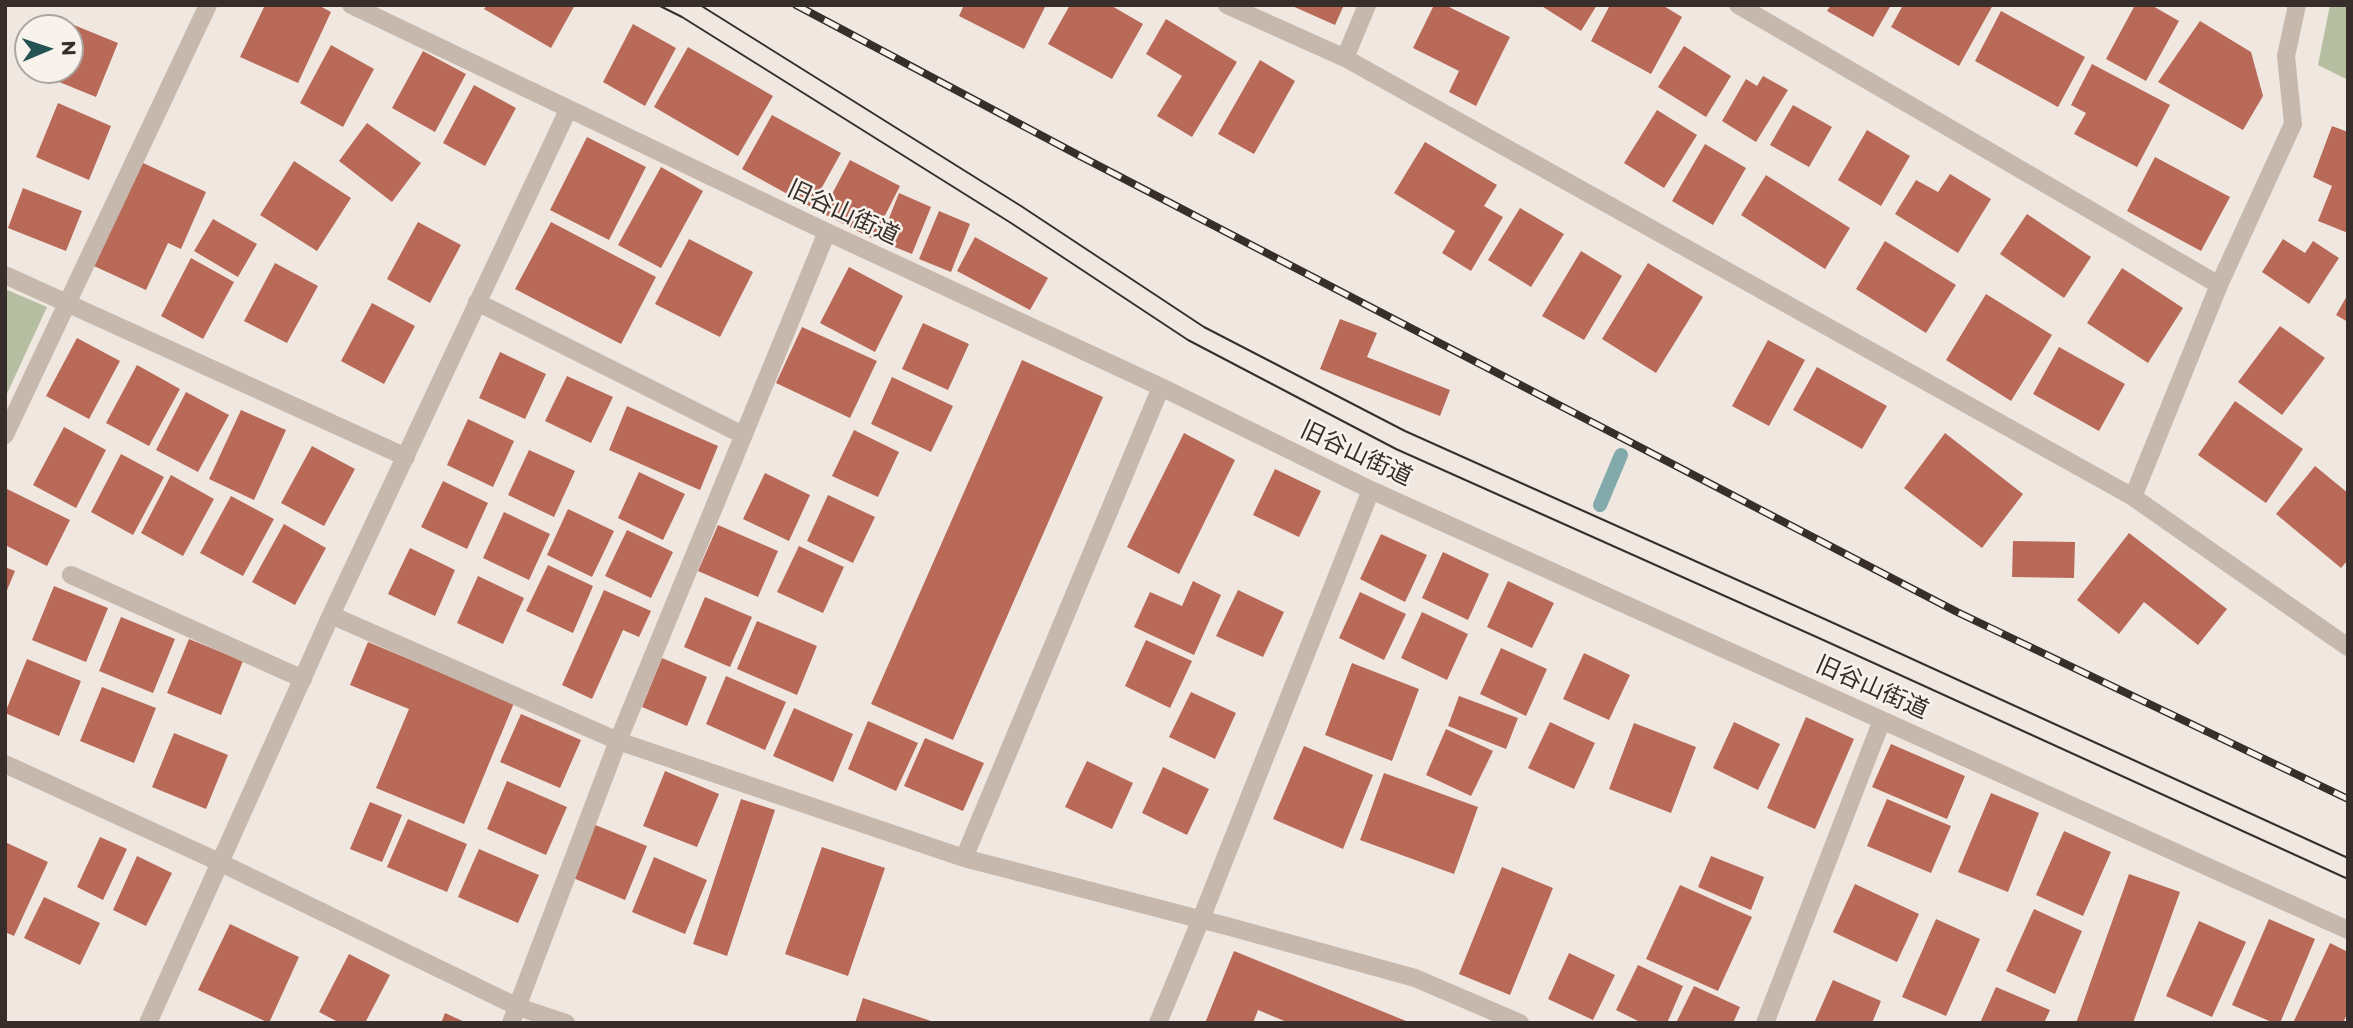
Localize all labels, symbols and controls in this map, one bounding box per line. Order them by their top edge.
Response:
north arrow [14,14,84,84]
text: N [57,40,80,56]
street label: 旧谷山街道 [783,175,903,251]
street label: 旧谷山街道 [1296,416,1416,492]
street label: 旧谷山街道 [1811,650,1933,726]

